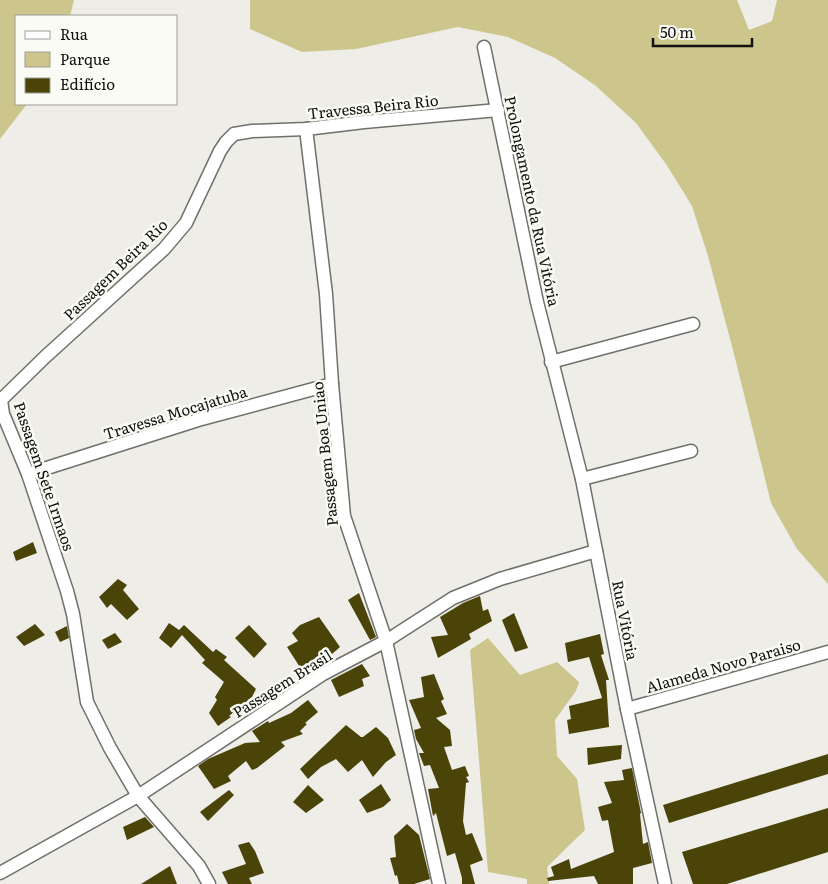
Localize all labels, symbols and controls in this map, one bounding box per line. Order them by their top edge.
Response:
legend [15,15,178,105]
scale bar [653,15,752,47]
text: 50 m [660,20,694,43]
text: Rua [60,22,89,45]
text: Parque [60,47,110,70]
text: Edifício [60,72,115,95]
street label: Travessa Beira Rio [306,88,440,124]
street label: Prolongamento da Rua Vitória [499,94,567,309]
street label: Passagem Beira Rio [58,213,173,325]
street label: Travessa Mocajatuba [100,379,251,445]
street label: Passagem Boa Uniao [305,380,343,527]
street label: Passagem Sete Irmaos [9,398,81,554]
street label: Rua Vitória [607,578,645,663]
street label: Alameda Novo Paraiso [643,632,803,698]
street label: Passagem Brasil [228,643,336,723]

